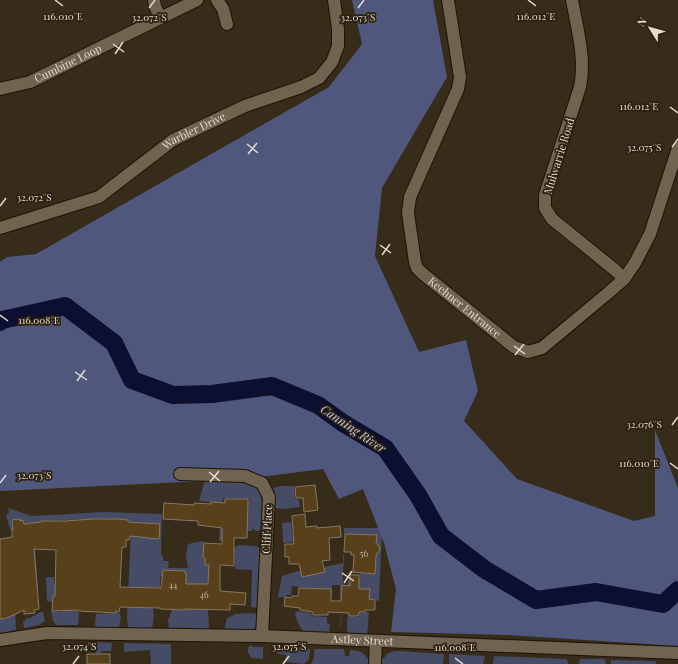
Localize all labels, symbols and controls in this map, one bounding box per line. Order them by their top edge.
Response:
north arrow [630,8,670,48]
text: 116.010°E [43,9,83,23]
text: 116.012°E [517,9,555,23]
text: 32.072°S [131,10,167,24]
text: 32.073°S [341,10,375,24]
text: N [633,14,650,29]
street label: Cumbine Loop [32,40,104,86]
text: 116.012°E [620,99,658,113]
street label: Warbler Drive [158,108,228,153]
street label: Mulwarrie Road [540,115,577,196]
text: 32.075°S [627,140,661,154]
text: 32.072°S [16,190,52,204]
street label: Keehner Entrance [425,273,505,341]
text: 116.008°E [18,313,60,327]
water label: Canning River [318,400,390,456]
text: 32.076°S [626,417,662,431]
text: 116.010°E [619,456,659,470]
text: 32.073°S [17,468,51,482]
street label: Cliff Place [258,503,275,554]
house number: 56 [360,547,369,559]
house number: 44 [169,578,178,590]
house number: 46 [199,588,209,600]
street label: Astley Street [330,631,394,648]
text: 32.074°S [62,639,96,653]
text: 32.075°S [272,639,306,653]
text: 116.008°E [434,640,476,654]

